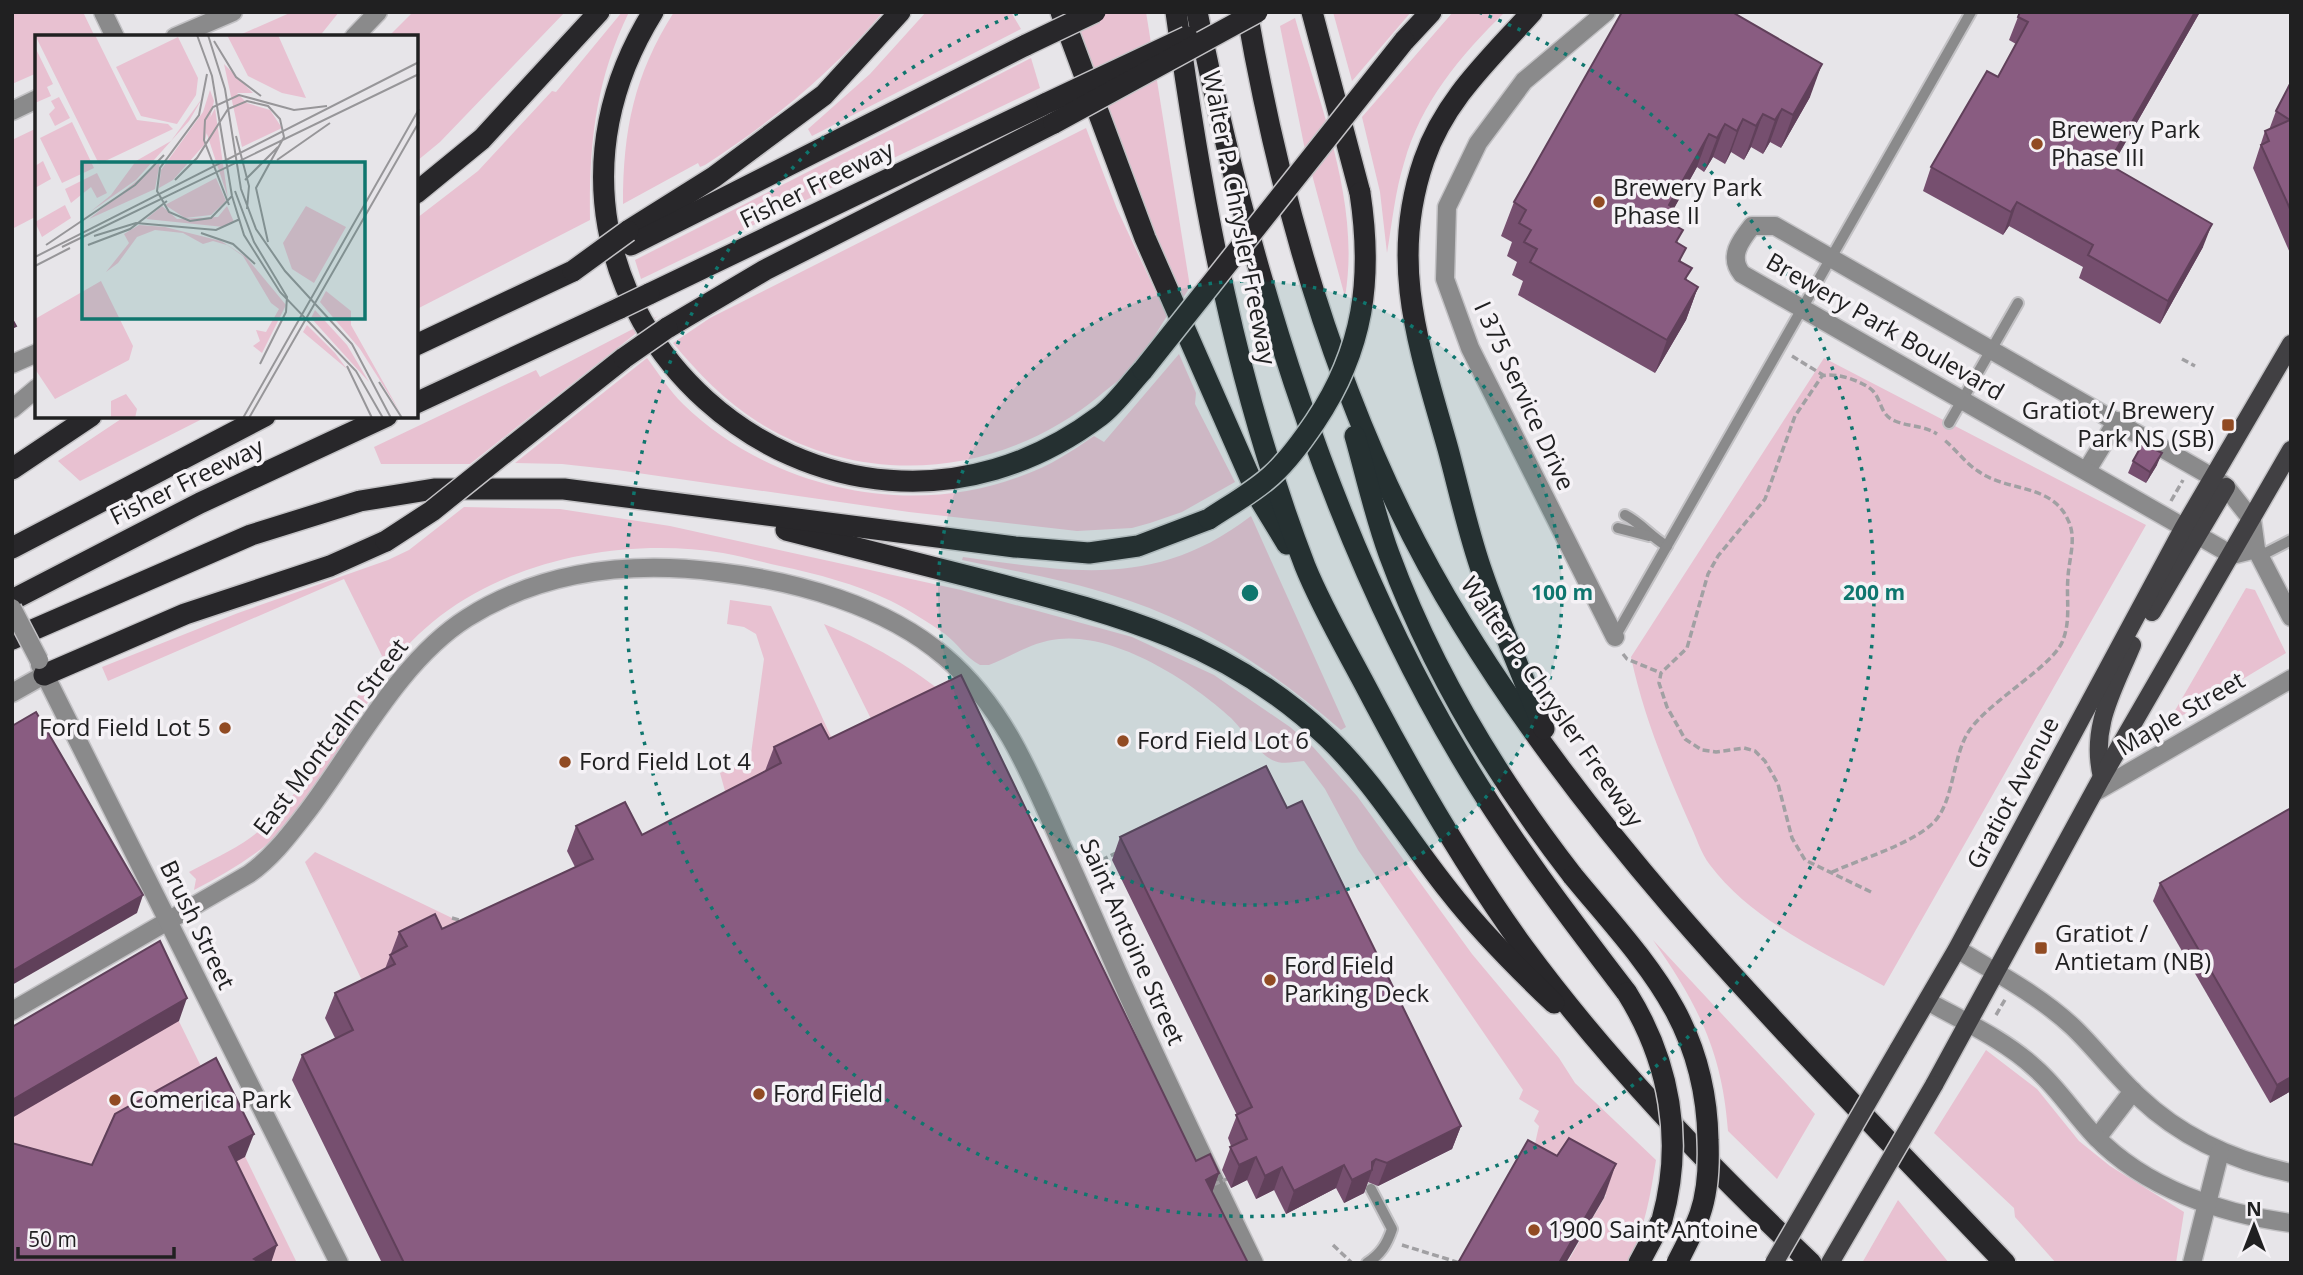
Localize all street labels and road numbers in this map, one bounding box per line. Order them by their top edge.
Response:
street label: Walter P. Chrysler Freeway [1196,68,1285,368]
street label: Fisher Freeway [734,132,900,235]
street label: Brewery Park Boulevard [1761,244,2011,407]
street label: I 375 Service Drive [1467,296,1584,495]
street label: Fisher Freeway [104,429,270,532]
street label: Walter P. Chrysler Freeway [1454,569,1653,834]
street label: East Montcalm Street [245,631,415,841]
street label: Maple Street [2110,663,2250,763]
street label: Gratiot Avenue [1958,710,2066,874]
street label: Saint Antoine Street [1073,833,1194,1050]
street label: Brush Street [153,854,244,994]

